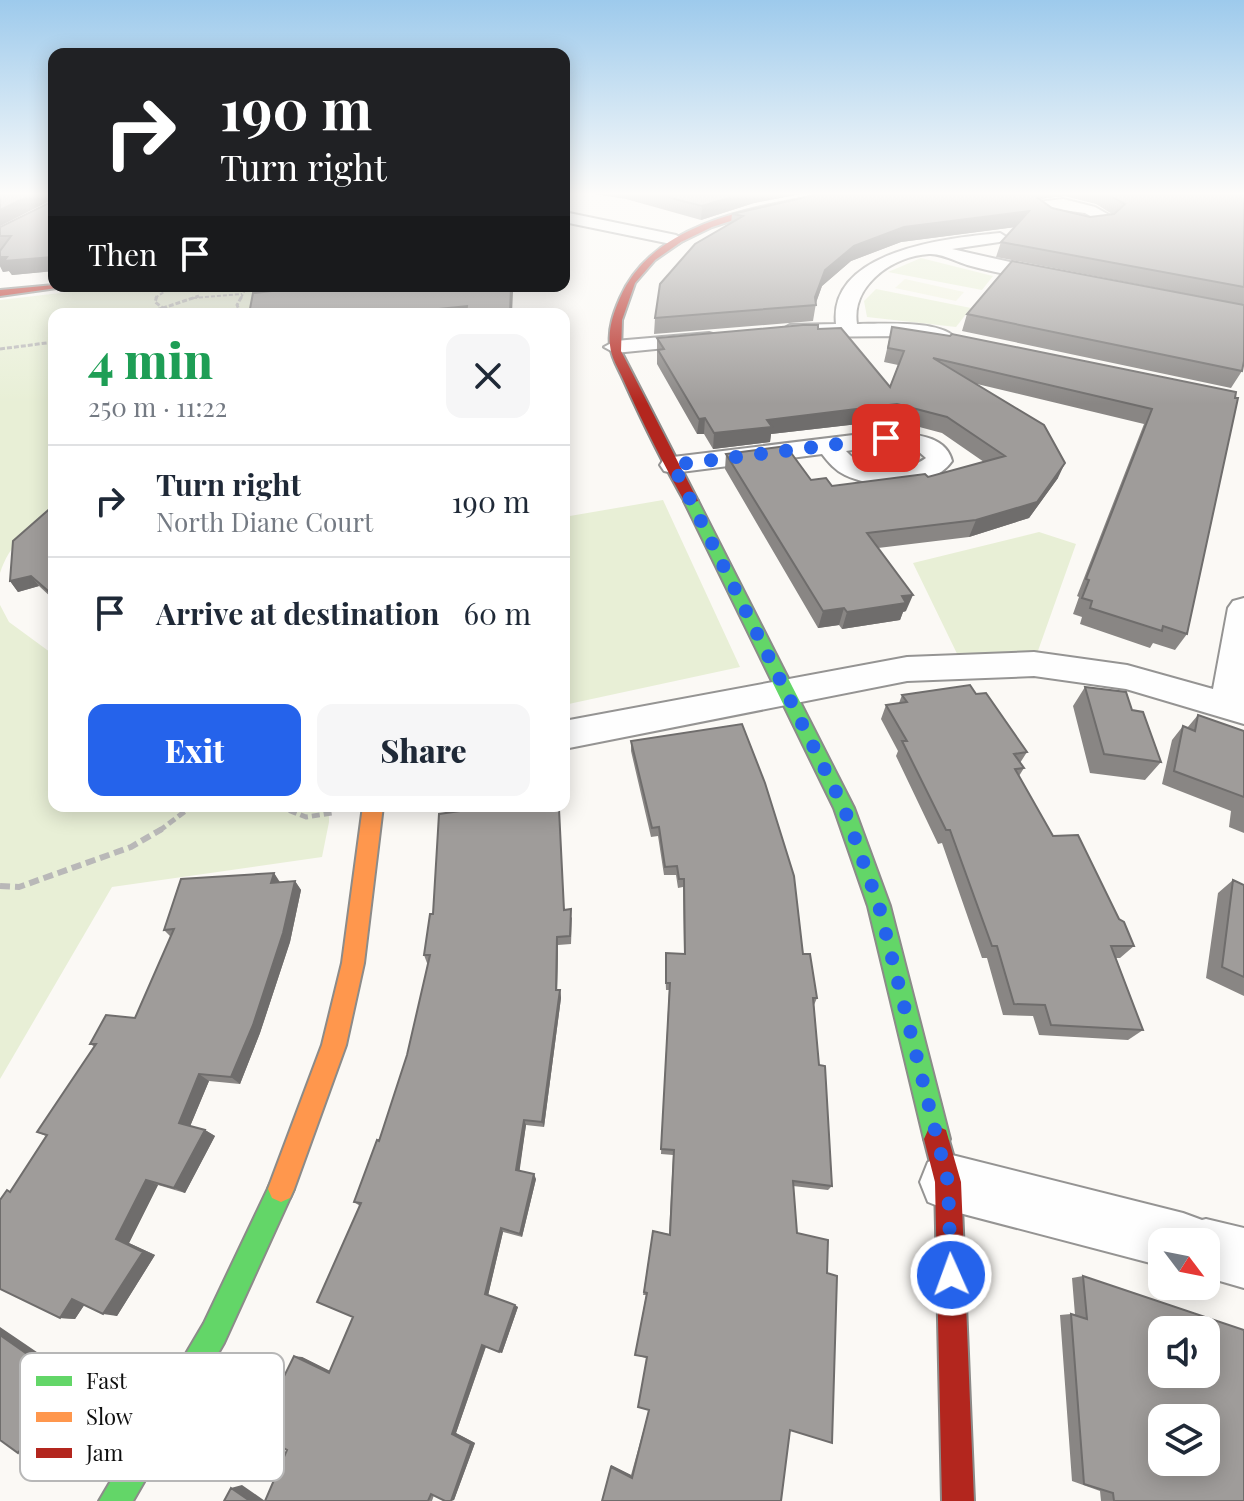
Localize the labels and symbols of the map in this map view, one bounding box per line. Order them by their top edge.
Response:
pin [852,404,920,472]
north arrow [1148,1228,1220,1300]
position arrow [909,1233,993,1317]
legend [20,1353,284,1481]
text: Fast [86,1365,128,1395]
text: Slow [86,1401,133,1431]
text: Jam [85,1437,124,1467]

